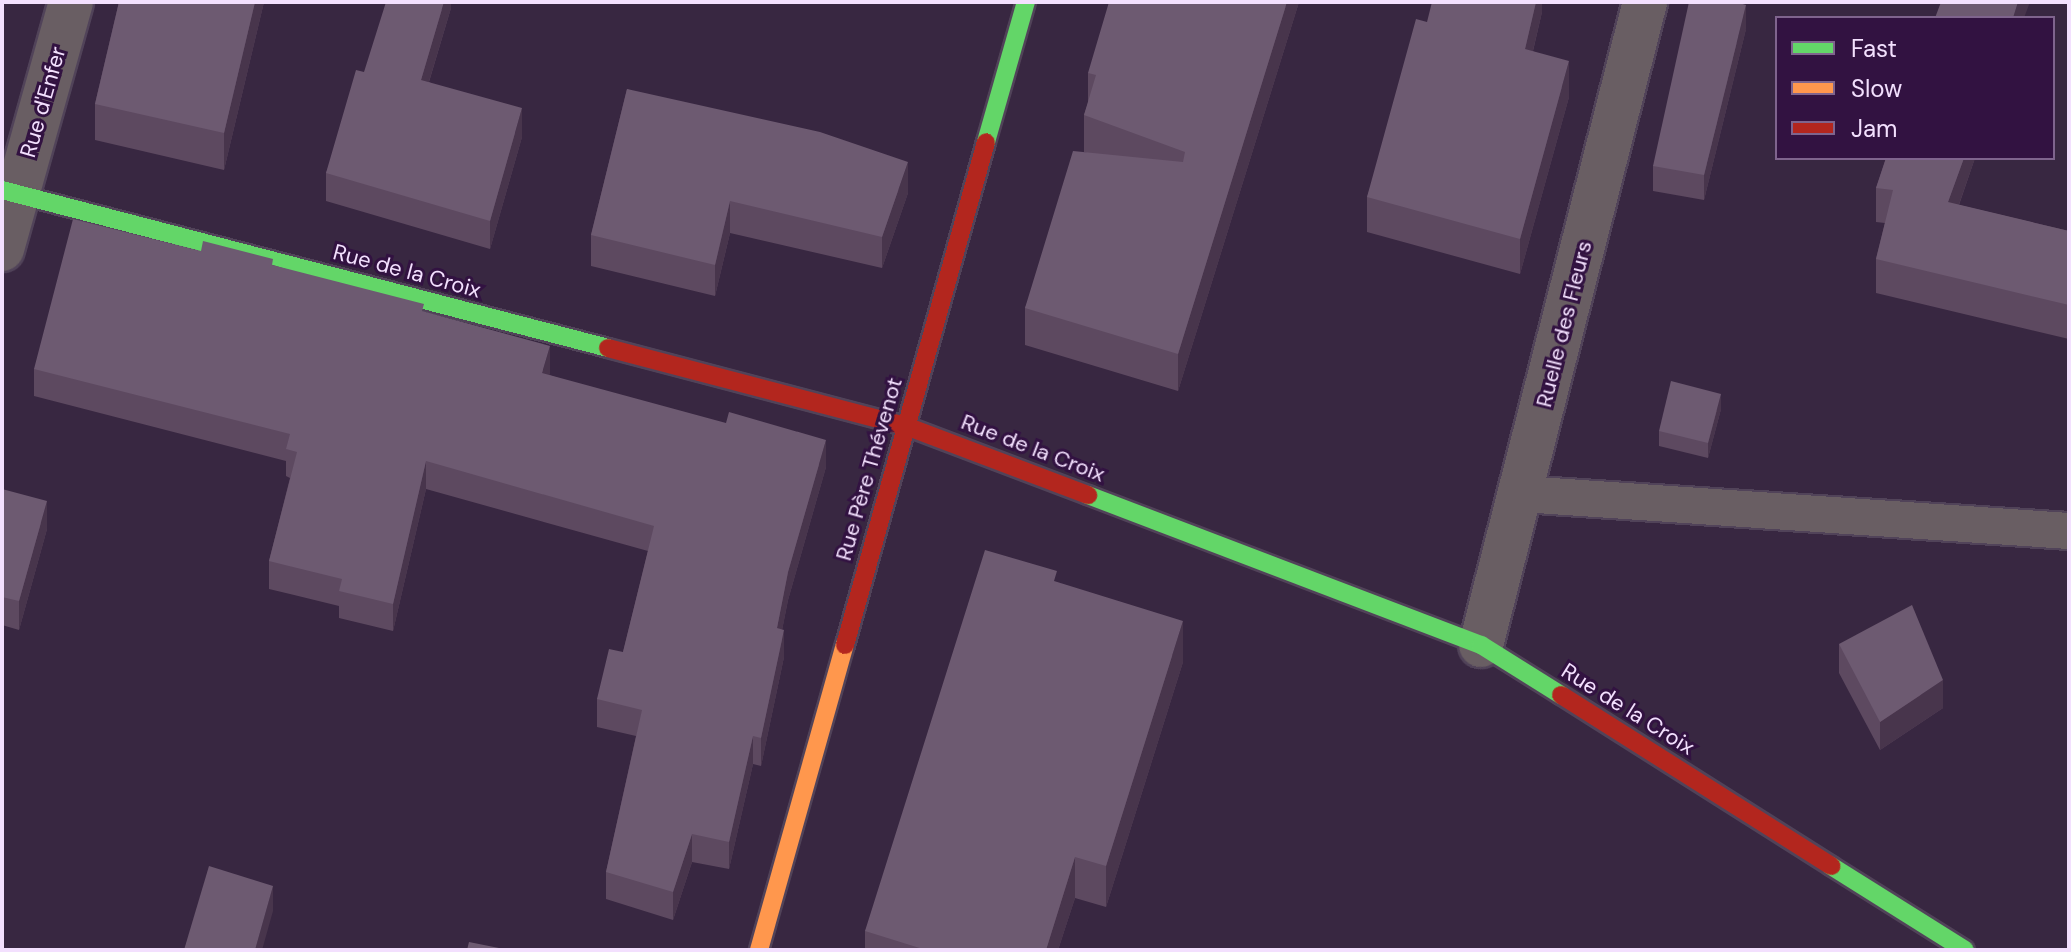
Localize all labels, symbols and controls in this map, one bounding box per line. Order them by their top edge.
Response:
legend [1775,16,2055,160]
text: Fast [1851,33,1897,64]
street label: Rue d'Enfer [15,44,71,160]
text: Slow [1851,73,1902,104]
text: Jam [1851,113,1897,144]
street label: Ruelle des Fleurs [1531,238,1597,410]
street label: Rue de la Croix [330,239,484,303]
street label: Rue Père Thévenot [830,374,908,564]
street label: Rue de la Croix [957,409,1109,487]
street label: Rue de la Croix [1557,658,1699,760]

